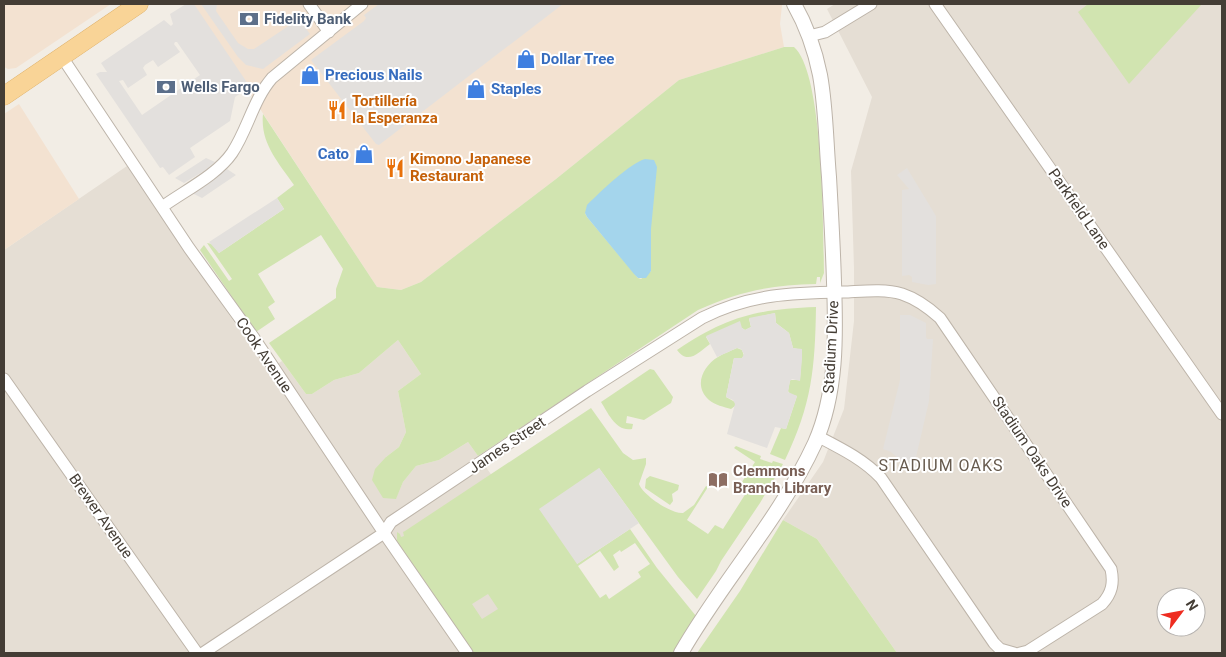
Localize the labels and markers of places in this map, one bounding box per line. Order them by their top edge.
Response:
bank icon: Fidelity Bank [238,8,260,30]
place label: Fidelity Bank [264,10,352,28]
shop icon: Dollar Tree [515,48,537,70]
place label: Dollar Tree [541,50,614,68]
shop icon: Precious Nails [299,64,321,86]
place label: Precious Nails [325,66,423,84]
bank icon: Wells Fargo [155,76,177,98]
place label: Wells Fargo [181,78,260,96]
shop icon: Staples [465,78,487,100]
place label: Staples [491,80,542,98]
place label: Tortillería la Esperanza [352,92,438,127]
restaurant icon: Tortillería la Esperanza [326,99,348,121]
shop icon: Cato [353,143,375,165]
place label: Cato [318,145,349,163]
place label: Kimono Japanese Restaurant [410,150,531,185]
restaurant icon: Kimono Japanese Restaurant [384,157,406,179]
place label: Clemmons Branch Library [733,462,832,497]
library icon: Clemmons Branch Library [707,469,729,491]

